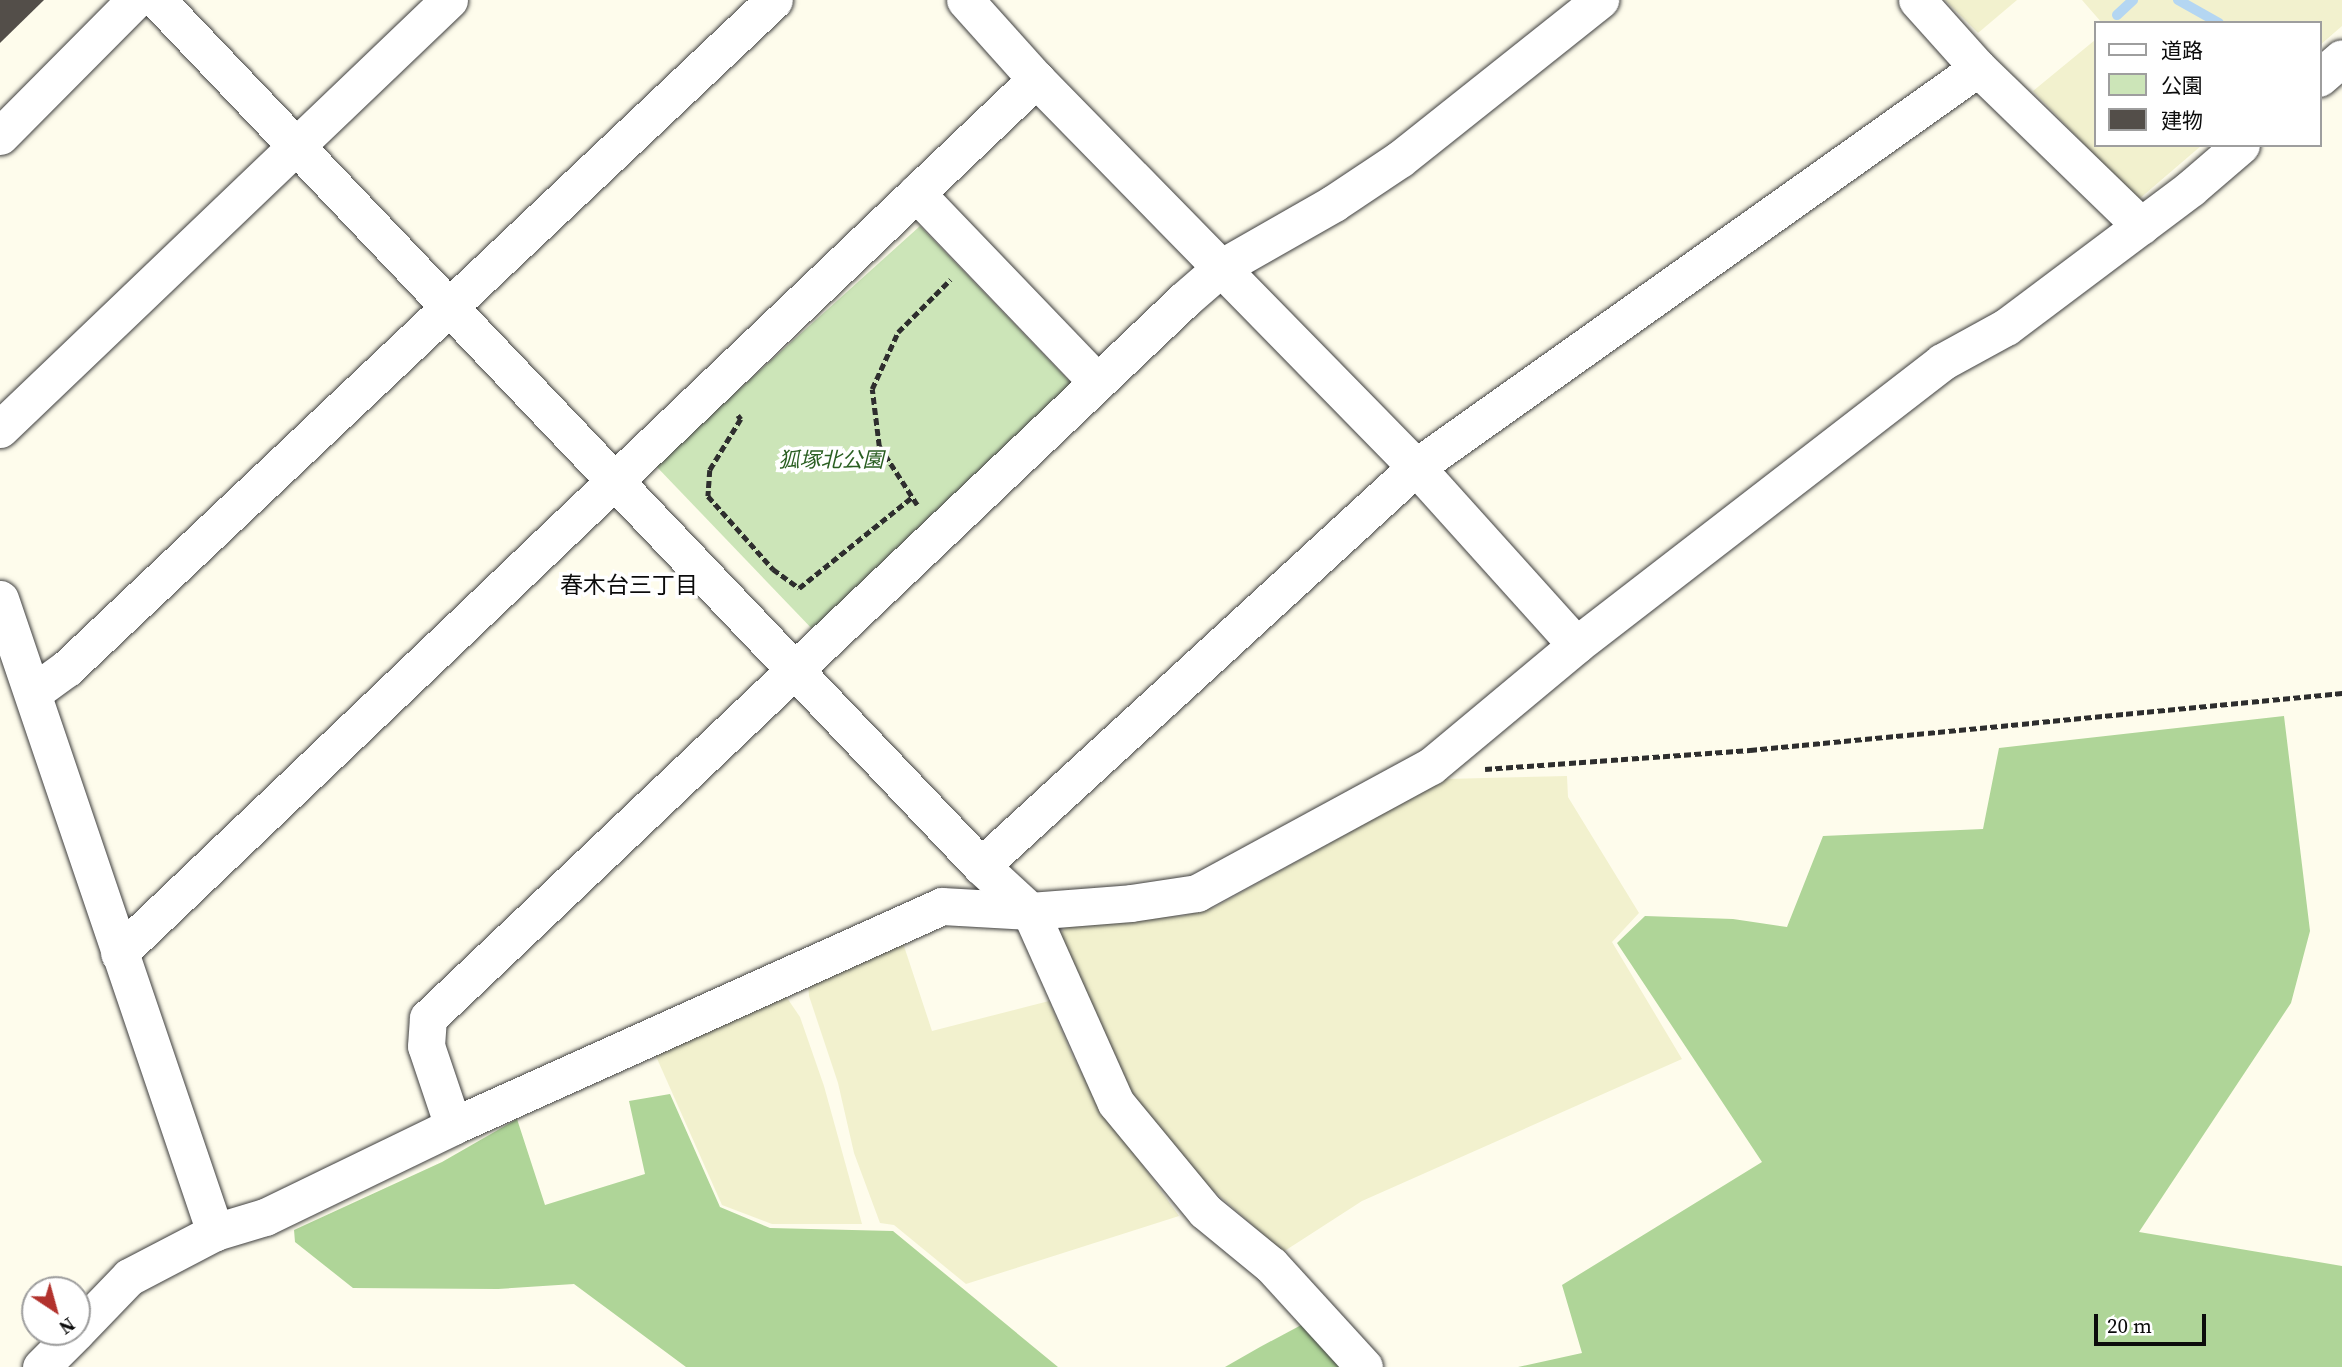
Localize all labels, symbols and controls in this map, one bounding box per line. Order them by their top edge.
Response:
legend [2094,21,2321,147]
text: 道路 [2161,36,2203,65]
text: 公園 [2161,71,2203,100]
text: 建物 [2161,106,2203,135]
park label: 狐塚北公園 [779,447,883,473]
district label: 春木台三丁目 [560,571,698,599]
north arrow [21,1276,91,1346]
scale bar [2097,1300,2209,1344]
text: 20 m [2107,1311,2152,1340]
text: N [54,1312,80,1341]

